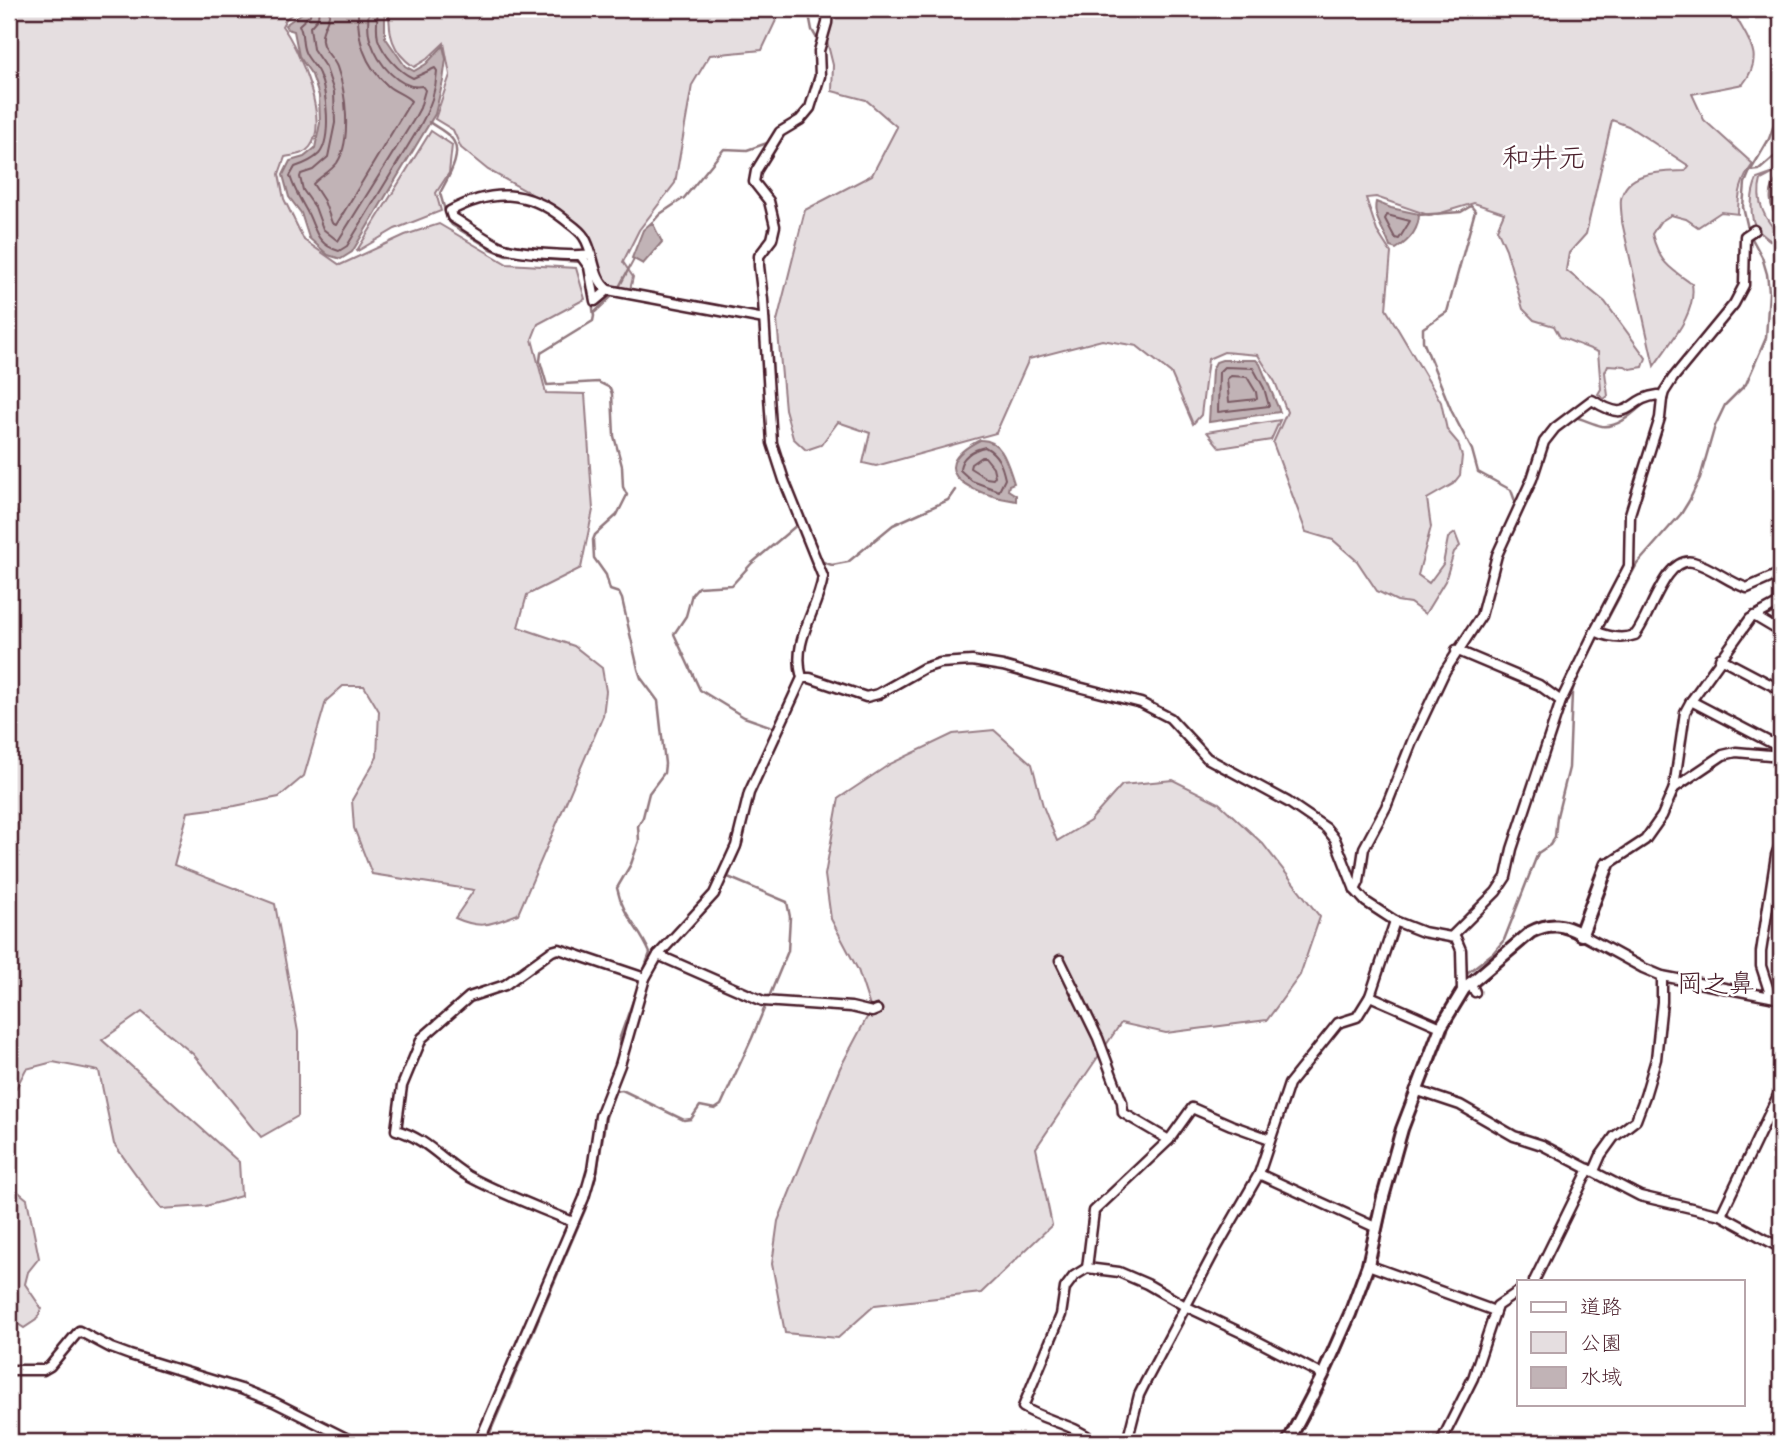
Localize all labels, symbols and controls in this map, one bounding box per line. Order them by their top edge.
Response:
district label: 和井元 [1502,141,1586,178]
district label: 岡之鼻 [1677,968,1755,1002]
legend [1517,1280,1744,1406]
text: 道路 [1580,1294,1622,1322]
text: 公園 [1580,1330,1622,1358]
text: 水域 [1580,1364,1622,1392]

